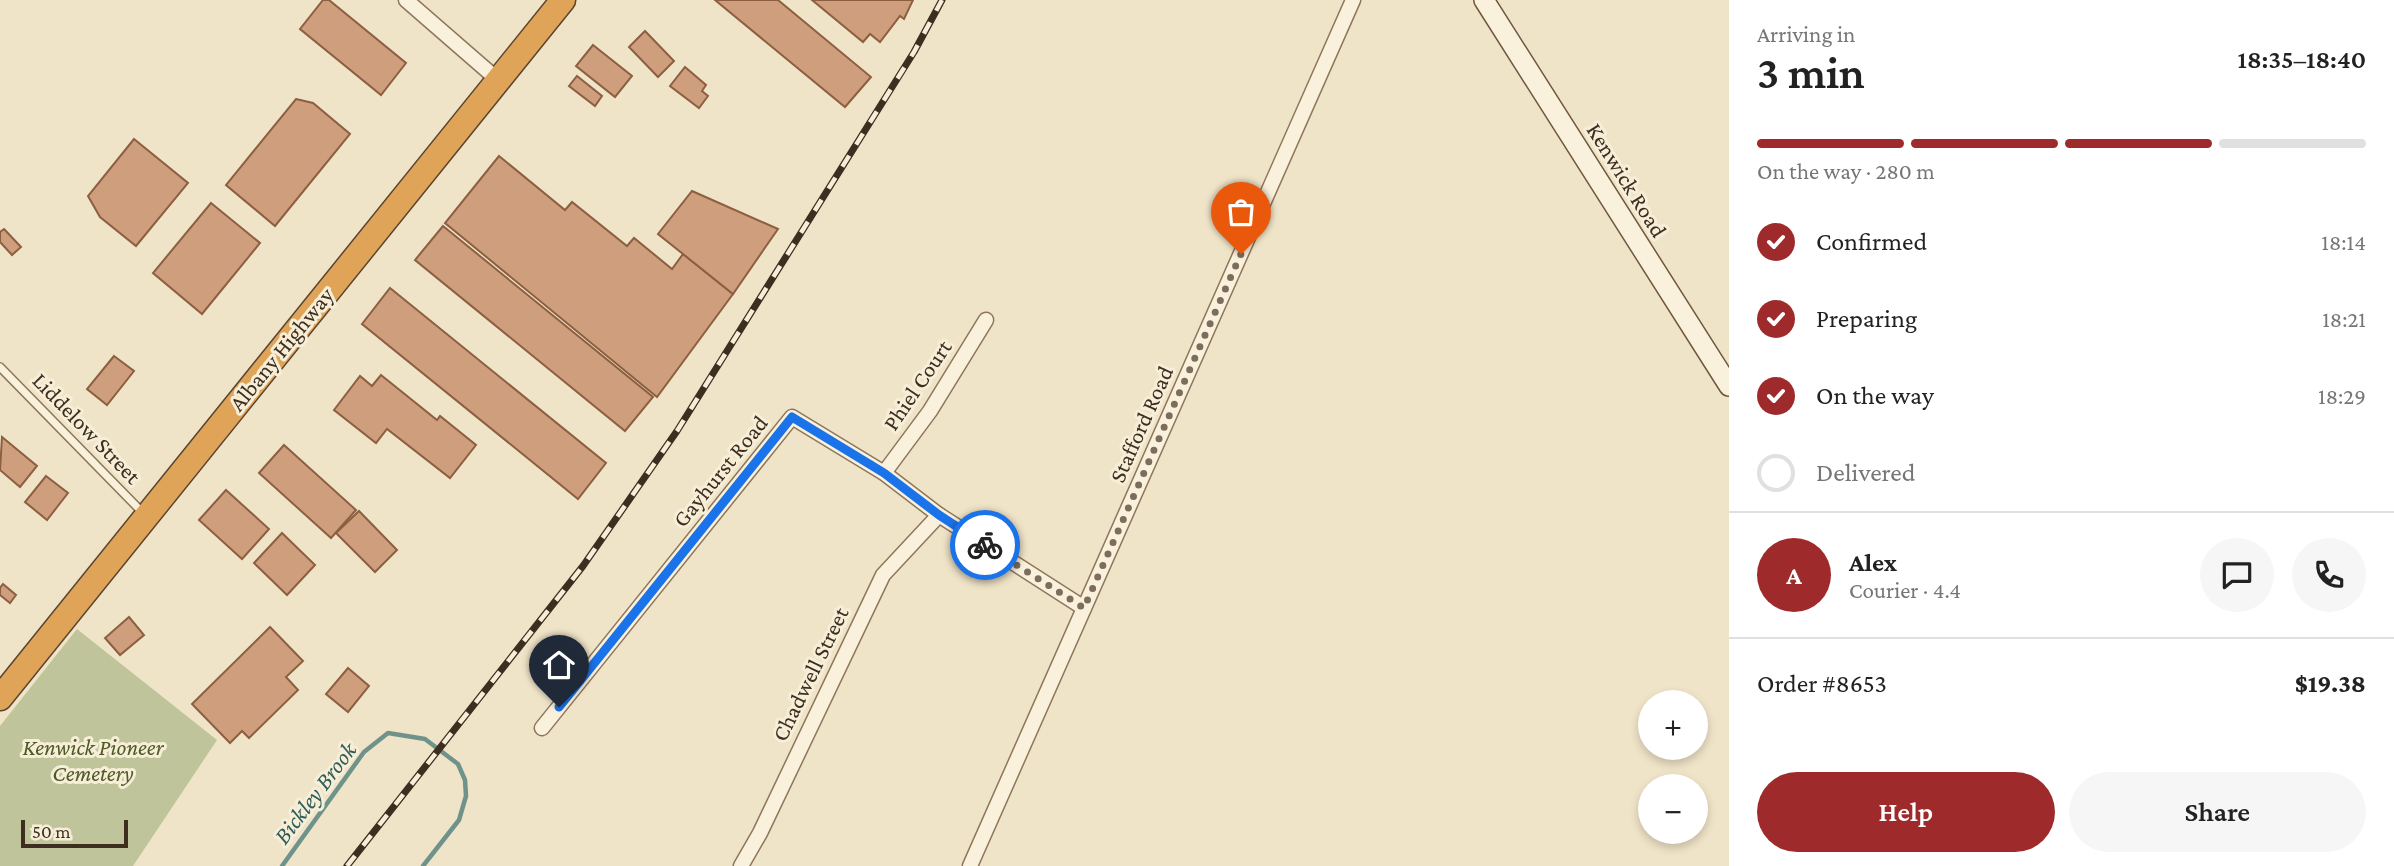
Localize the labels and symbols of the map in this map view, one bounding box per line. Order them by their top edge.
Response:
street label: Kenwick Road [1582,118,1672,242]
pin [1211,182,1271,254]
street label: Albany Highway [223,282,339,416]
street label: Phiel Court [877,335,957,435]
street label: Stafford Road [1104,362,1178,486]
street label: Liddelow Street [28,367,147,489]
street label: Gayhurst Road [667,410,773,532]
courier [950,510,1020,580]
street label: Chadwell Street [766,602,854,745]
pin [529,635,589,707]
park label: Kenwick Pioneer Cemetery [23,734,164,786]
water label: Bickley Brook [268,735,362,849]
scale bar [21,817,128,849]

